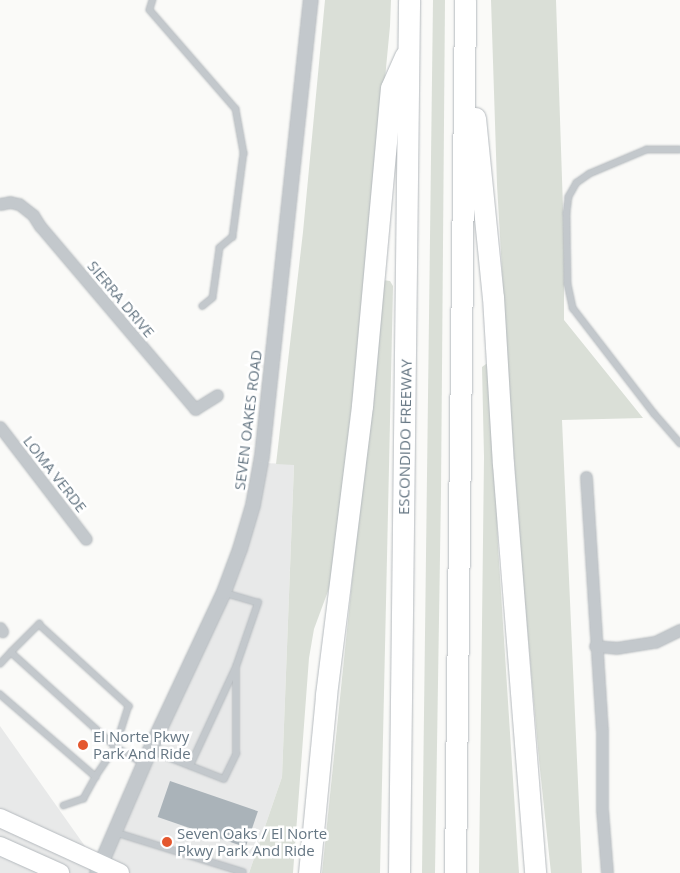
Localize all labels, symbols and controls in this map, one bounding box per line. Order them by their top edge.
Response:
street label: SIERRA DRIVE [84,257,158,341]
street label: SEVEN OAKES ROAD [230,349,266,491]
street label: ESCONDIDO FREEWAY [395,359,415,515]
street label: LOMA VERDE [20,432,90,516]
place label: El Norte Pkwy Park And Ride [93,727,191,762]
marker: El Norte Pkwy Park And Ride [77,739,89,751]
place label: Seven Oaks / El Norte Pkwy Park And Ride [177,824,327,859]
marker: Seven Oaks / El Norte Pkwy Park And Ride [161,836,173,848]

